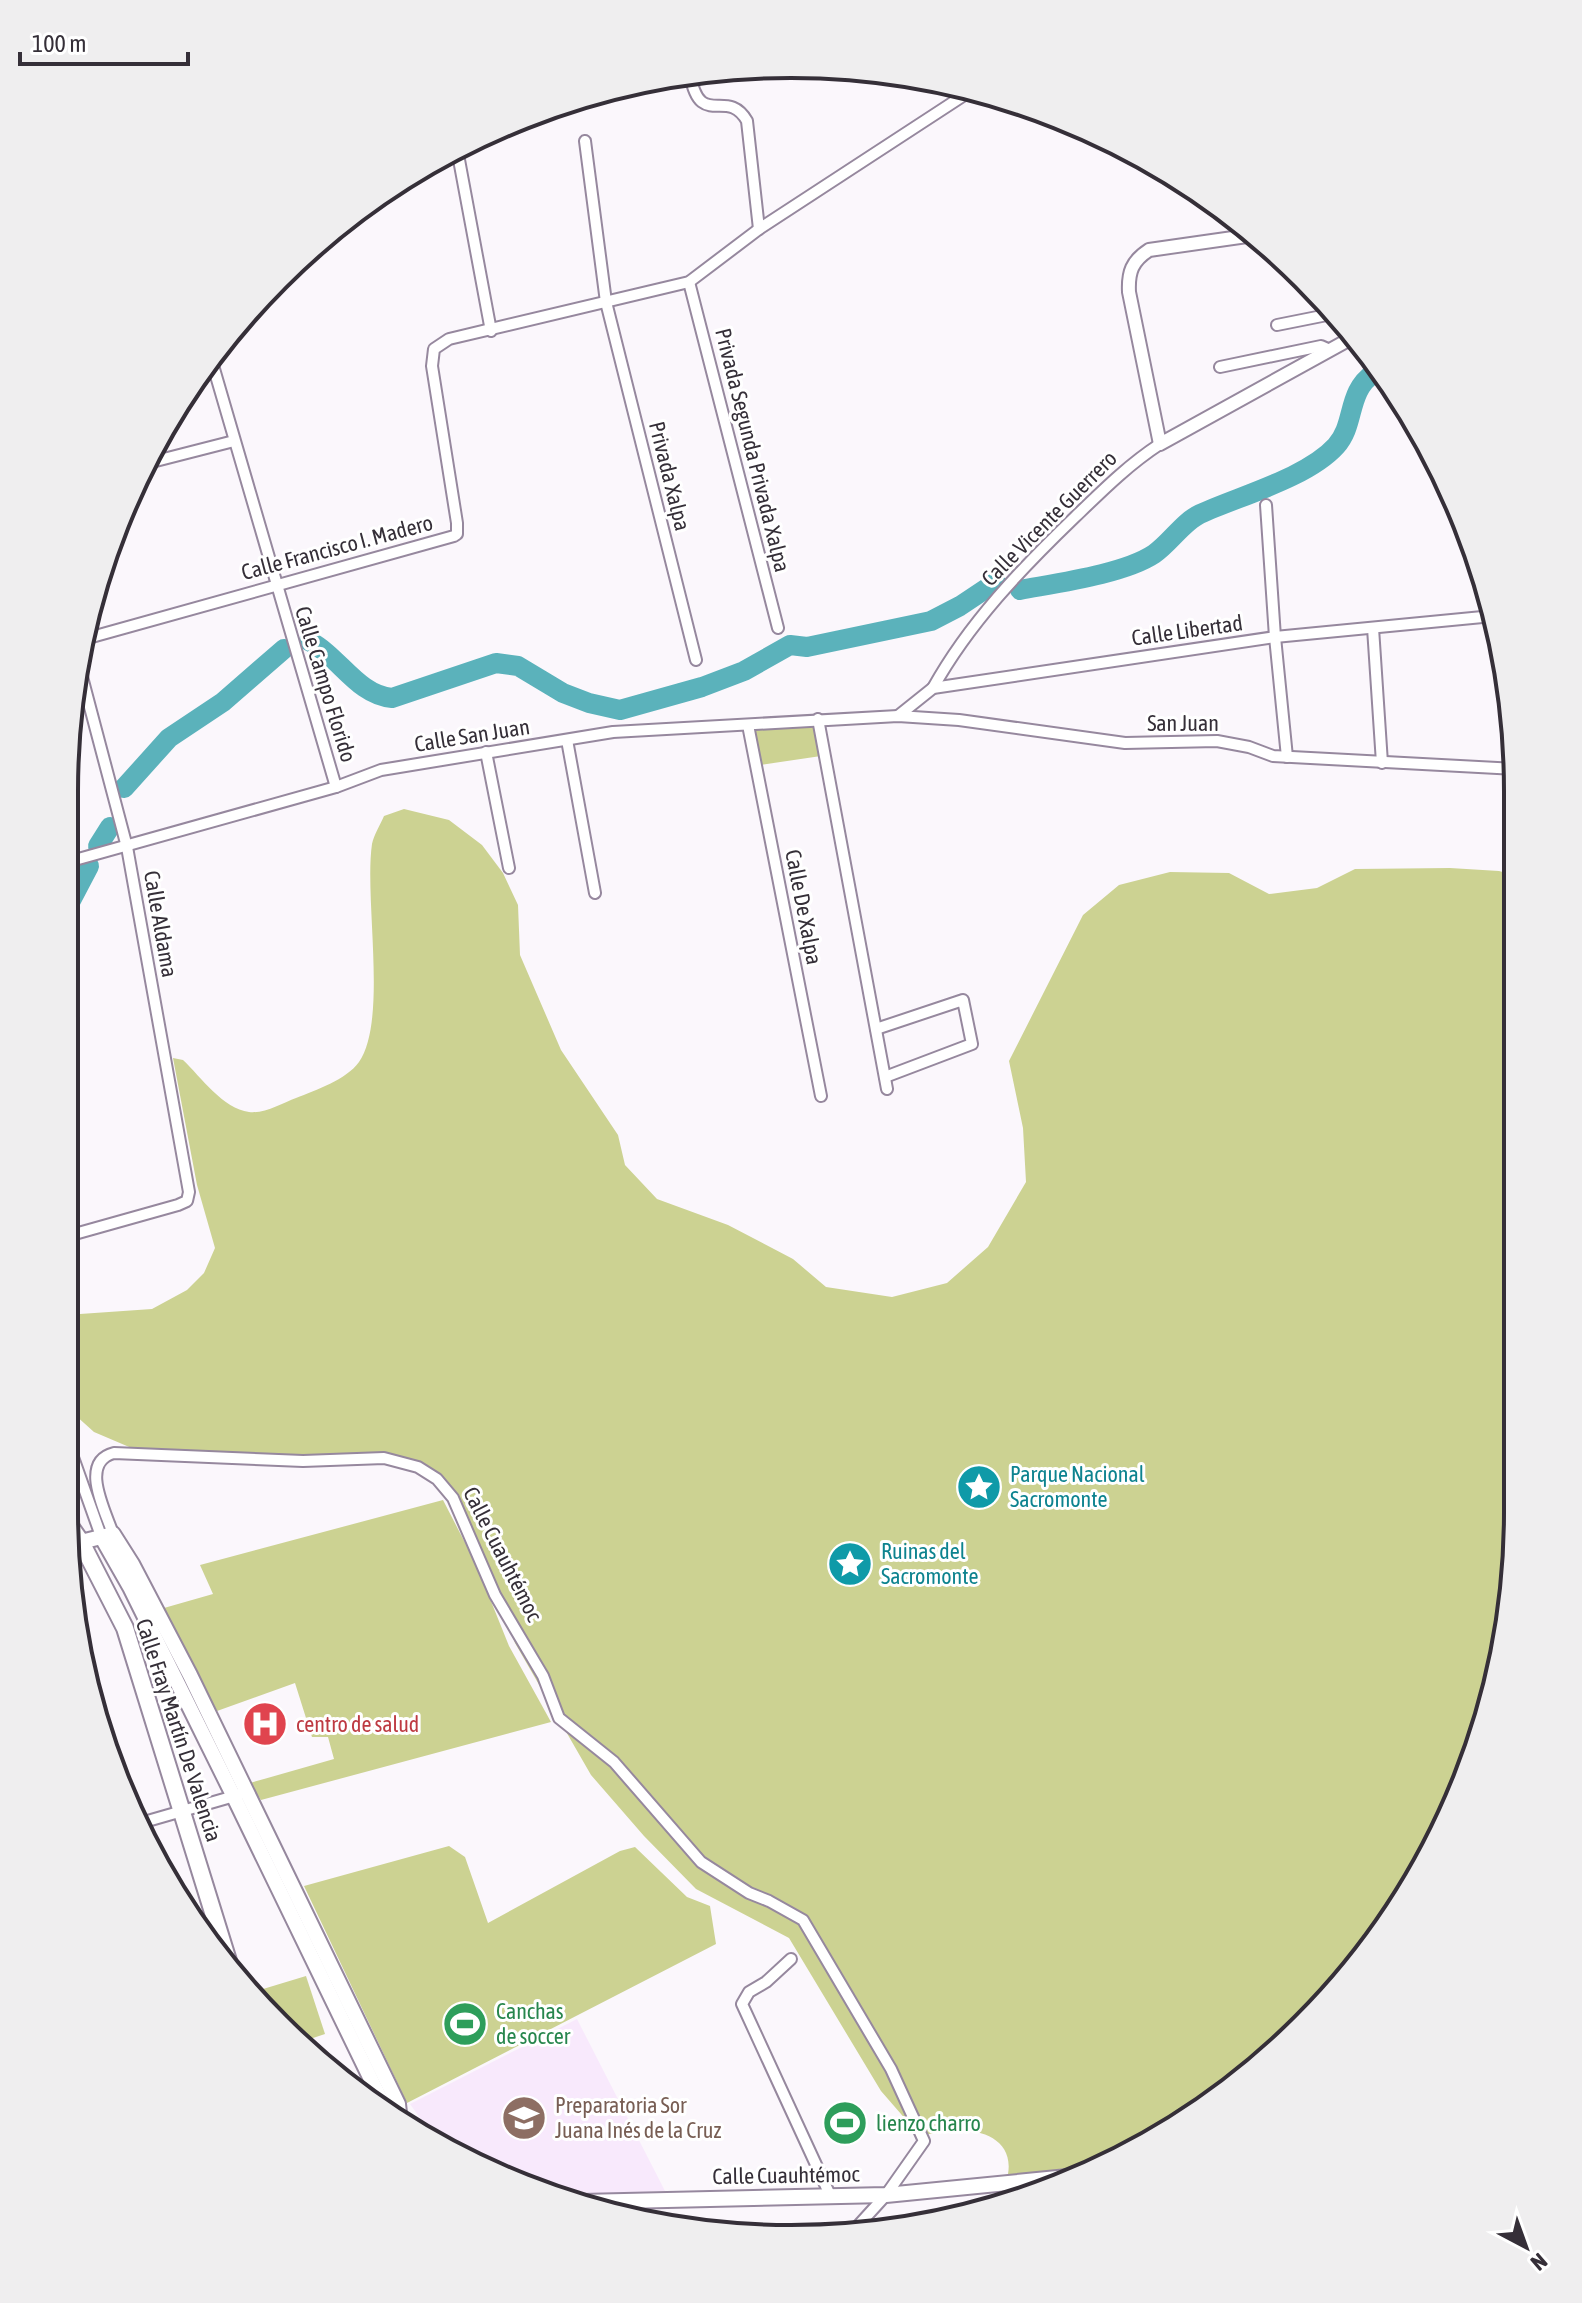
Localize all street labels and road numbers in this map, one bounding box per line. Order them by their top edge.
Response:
street label: Privada Segunda Privada Xalpa [710,325,796,575]
street label: Privada Xalpa [644,419,696,533]
street label: Calle Vicente Guerrero [976,445,1122,591]
street label: Calle Francisco I. Madero [238,509,436,585]
street label: Calle Campo Florido [290,603,362,765]
street label: Calle Libertad [1130,609,1244,651]
street label: San Juan [1147,710,1219,736]
street label: Calle San Juan [413,713,531,757]
street label: Calle De Xalpa [780,847,828,967]
street label: Calle Aldama [139,869,183,979]
street label: Calle Cuauhtémoc [458,1483,548,1626]
street label: Calle Fray Martín De Valencia [131,1615,227,1845]
street label: Calle Cuauhtémoc [712,2161,861,2189]

